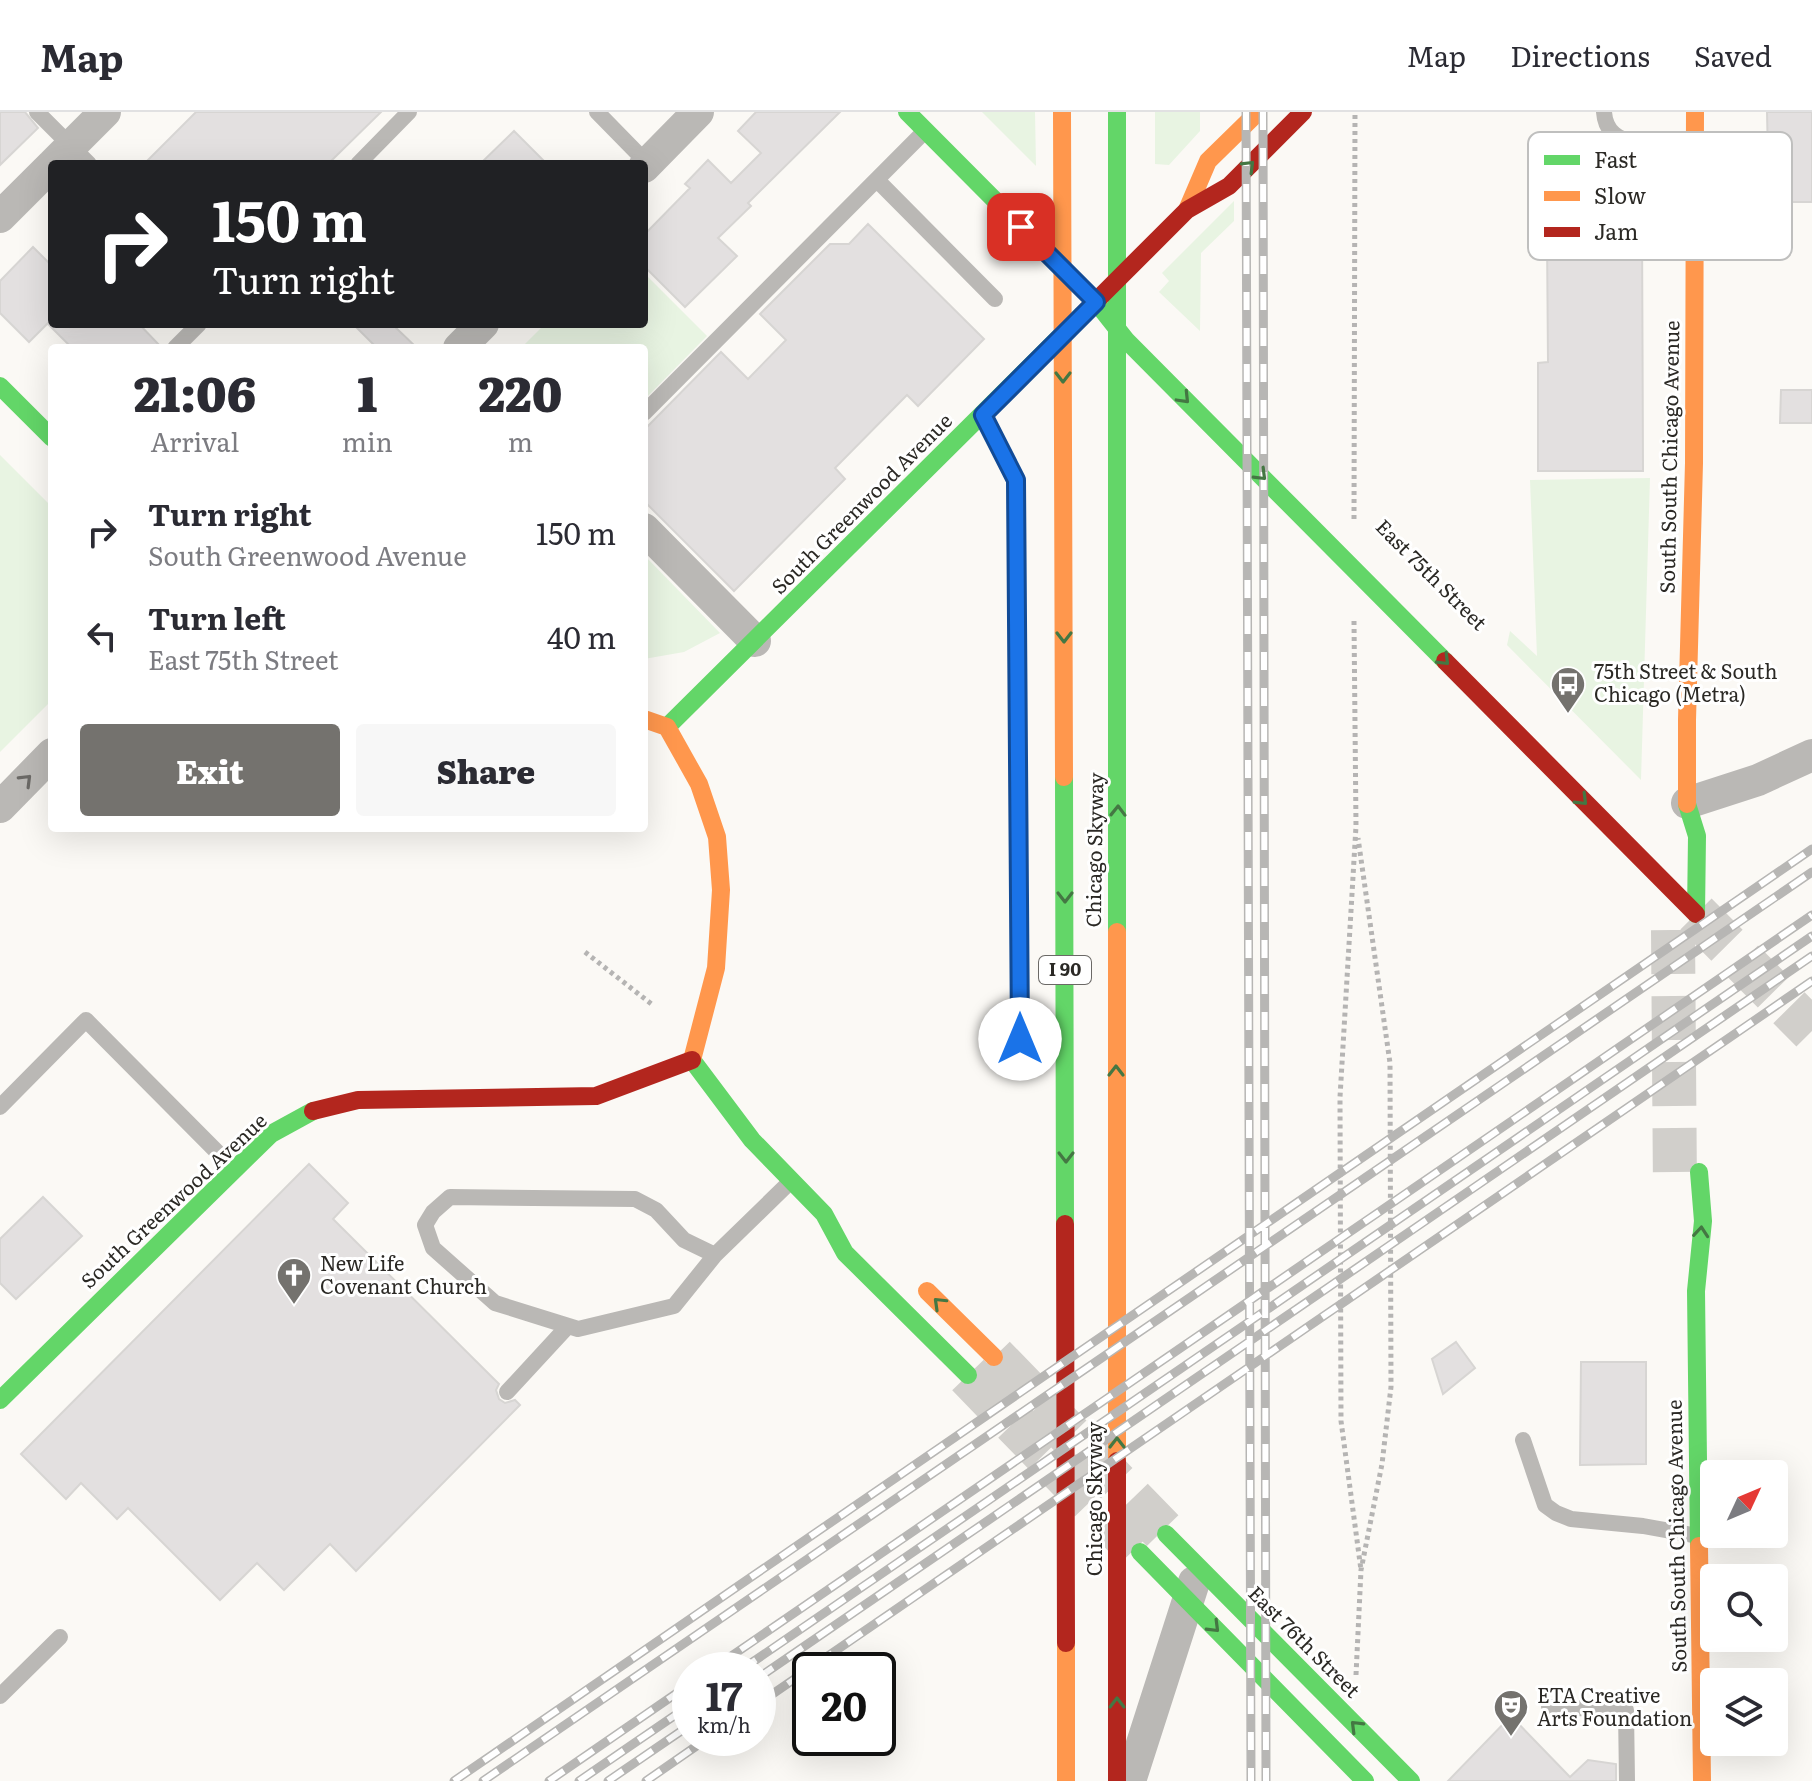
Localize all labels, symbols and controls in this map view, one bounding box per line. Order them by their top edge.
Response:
text: Map [40,27,124,84]
text: Map [1407,34,1466,76]
text: Directions [1510,34,1650,76]
text: Saved [1694,34,1772,76]
legend [1528,132,1792,260]
text: Fast [1594,142,1637,175]
one-way arrow [1240,161,1254,175]
text: 150 m [212,176,367,259]
text: Slow [1594,178,1646,211]
icon: right [80,192,184,296]
pin [987,193,1055,261]
icon: arrive [999,205,1043,249]
text: Jam [1594,214,1638,247]
text: Turn right [212,252,395,305]
street label: South South Chicago Avenue [1651,320,1685,594]
text: 21:06 [134,356,256,427]
text: 1 [357,356,377,427]
text: 220 [478,356,562,427]
one-way arrow [1054,371,1072,384]
one-way arrow [1175,389,1190,403]
street label: South Greenwood Avenue [763,405,958,600]
text: Arrival [150,421,239,460]
text: min [342,421,393,460]
text: m [508,421,533,460]
one-way arrow [1251,466,1266,480]
text: Turn right [148,491,312,535]
icon: right [80,510,124,554]
text: 150 m [536,510,616,554]
street label: East 75th Street [1370,511,1495,636]
text: South Greenwood Avenue [148,535,467,574]
text: Turn left [148,595,286,639]
icon: left [80,614,124,658]
text: 40 m [547,614,616,658]
one-way arrow [1056,631,1073,644]
text: East 75th Street [148,639,339,678]
one-way arrow [1434,651,1449,665]
place label: 75th Street & South Chicago (Metra) [1594,655,1778,708]
bus stop icon: 75th Street & South Chicago (Metra) [1549,665,1587,715]
button: Exit [80,724,340,816]
button: Share [356,724,616,816]
street label: Chicago Skyway [1077,772,1109,928]
one-way arrow [17,775,31,789]
one-way arrow [1573,791,1588,805]
one-way arrow [1109,804,1127,817]
one-way arrow [1056,891,1074,904]
road number: I 90 [1039,956,1091,984]
position arrow [978,997,1062,1081]
one-way arrow [1107,1064,1125,1077]
street label: South Greenwood Avenue [73,1105,273,1294]
one-way arrow [1057,1151,1075,1164]
one-way arrow [1692,1225,1709,1238]
place label: New Life Covenant Church [320,1247,487,1300]
church icon: New Life Covenant Church [275,1256,313,1306]
one-way arrow [934,1297,948,1312]
street label: South South Chicago Avenue [1658,1399,1692,1673]
street label: Chicago Skyway [1078,1421,1108,1576]
one-way arrow [1108,1436,1126,1449]
north arrow [1700,1460,1788,1548]
map controls [1700,1460,1788,1756]
button: search [1700,1564,1788,1652]
street label: East 76th Street [1243,1578,1368,1703]
one-way arrow [1205,1618,1220,1632]
speed limit sign: 20 [792,1652,896,1756]
text: 17 [705,1664,743,1723]
button: layers [1700,1668,1788,1756]
place label: ETA Creative Arts Foundation [1537,1679,1692,1732]
theatre icon: ETA Creative Arts Foundation [1492,1688,1530,1738]
one-way arrow [1108,1696,1126,1709]
text: km/h [697,1709,751,1739]
one-way arrow [1351,1721,1365,1735]

